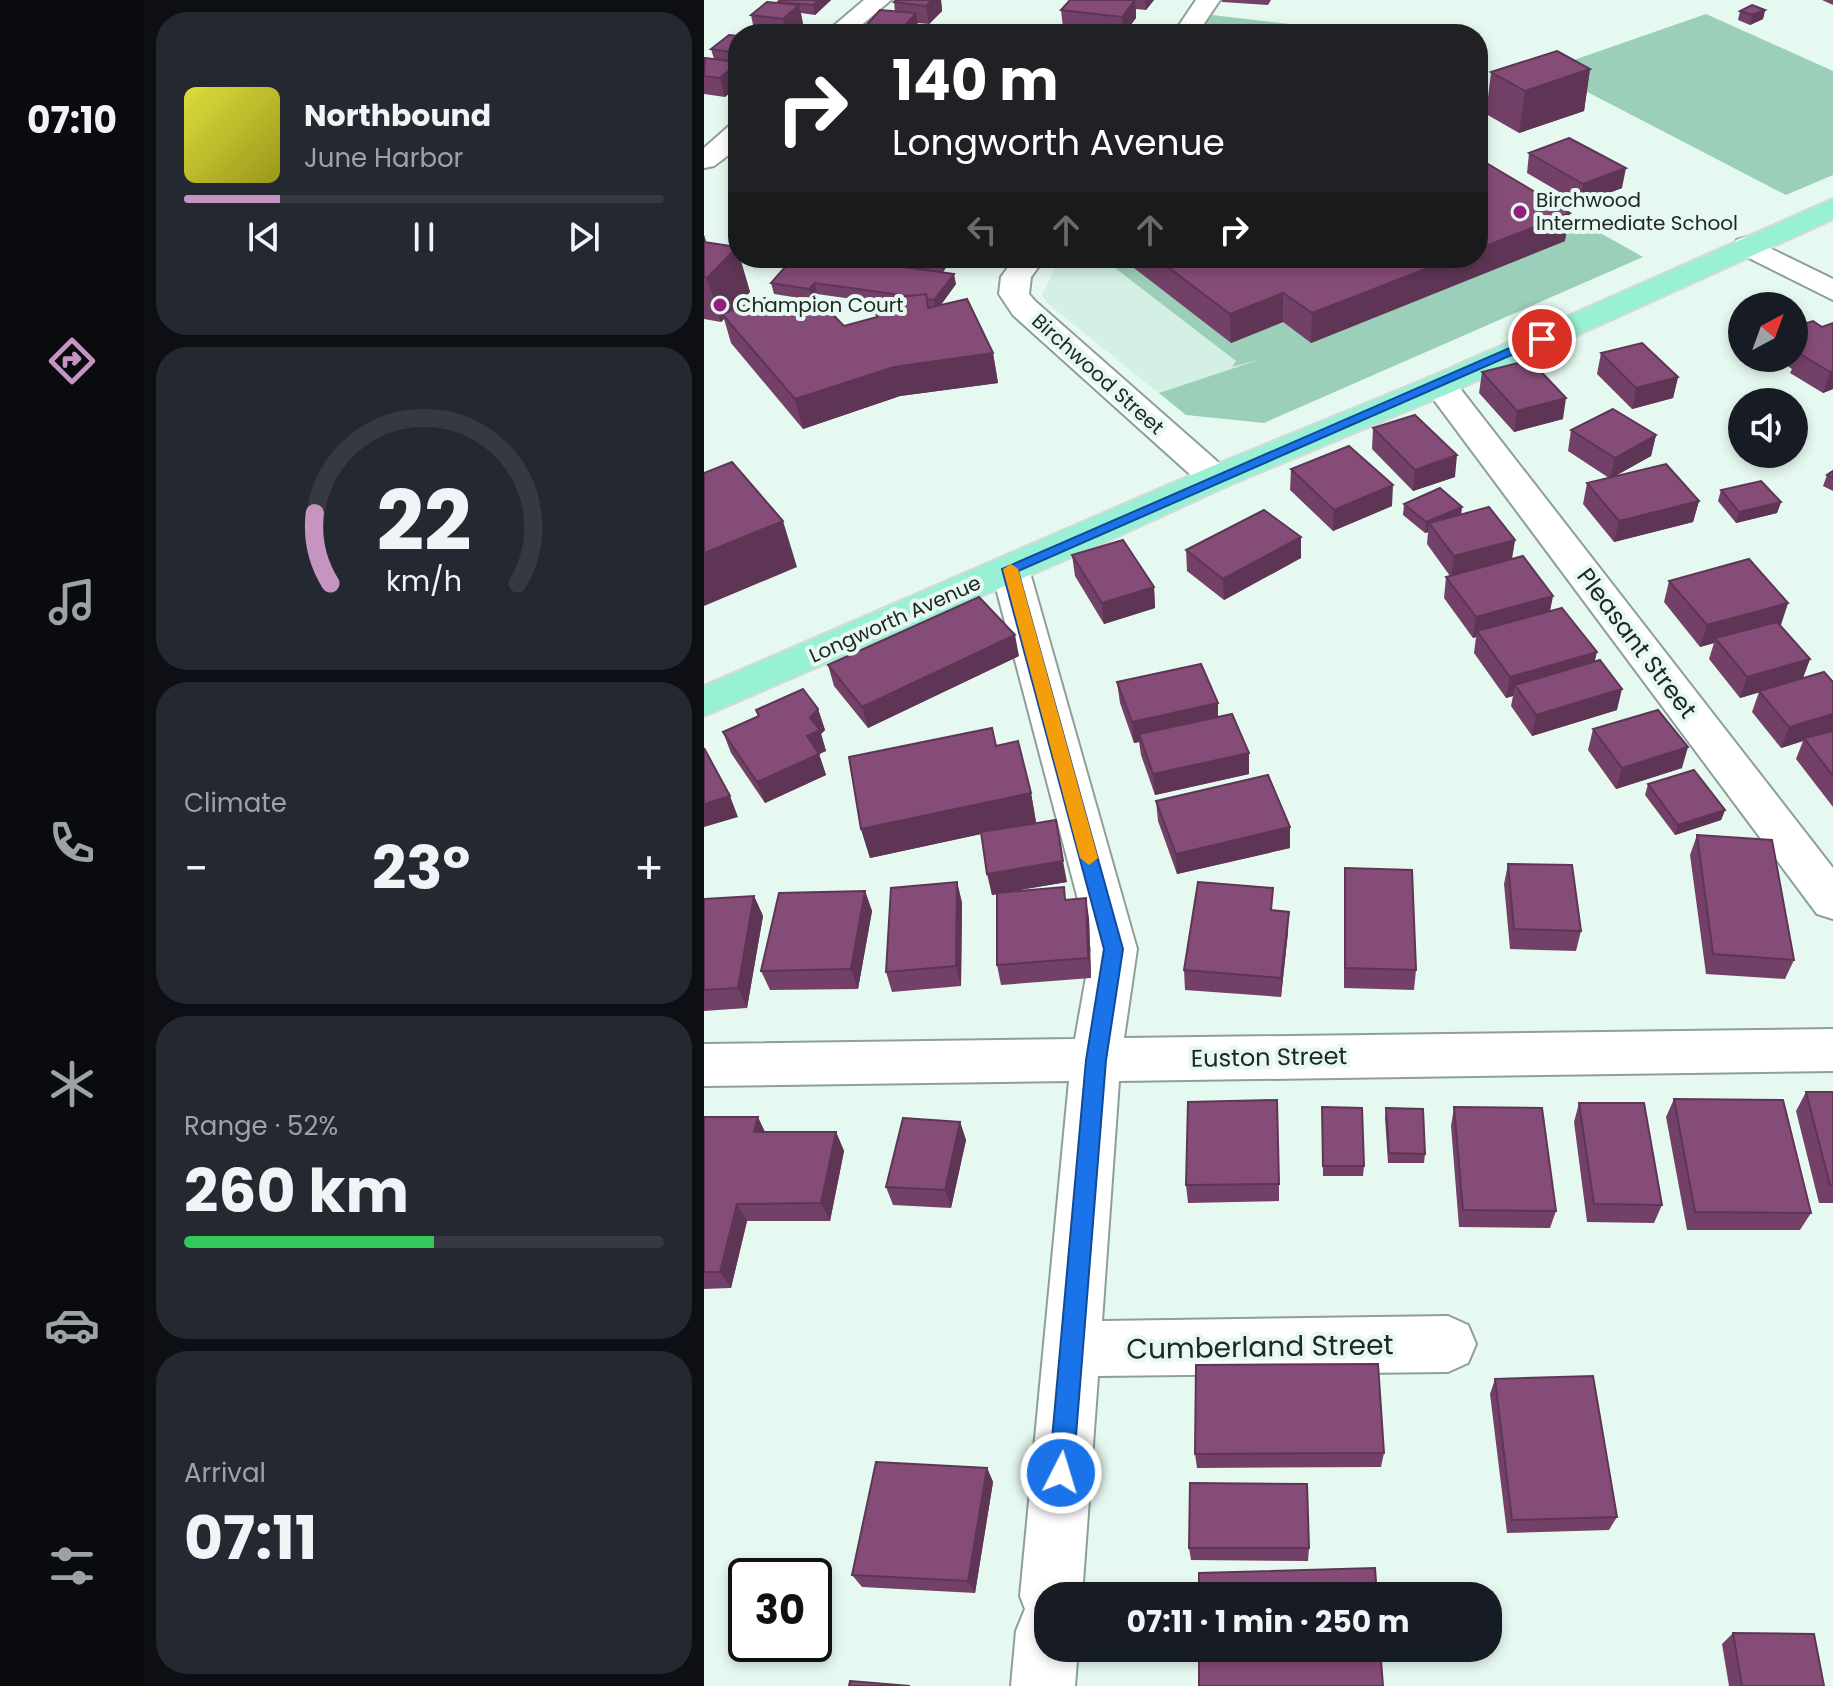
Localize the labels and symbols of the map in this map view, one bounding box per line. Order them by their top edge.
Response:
place label: Birchwood Intermediate School [1536,186,1738,237]
marker: Birchwood Intermediate School [1511,203,1529,221]
place label: Champion Court [736,291,904,319]
north arrow [1728,292,1808,372]
marker: Champion Court [711,296,729,314]
pin [1508,305,1576,373]
street label: Birchwood Street [1026,307,1170,441]
street label: Pleasant Street [1570,561,1704,725]
street label: Longworth Avenue [805,569,985,669]
street label: Euston Street [1191,1039,1347,1075]
street label: Cumberland Street [1126,1325,1394,1369]
position arrow [1019,1431,1103,1515]
speed limit sign: 30 [728,1558,832,1662]

